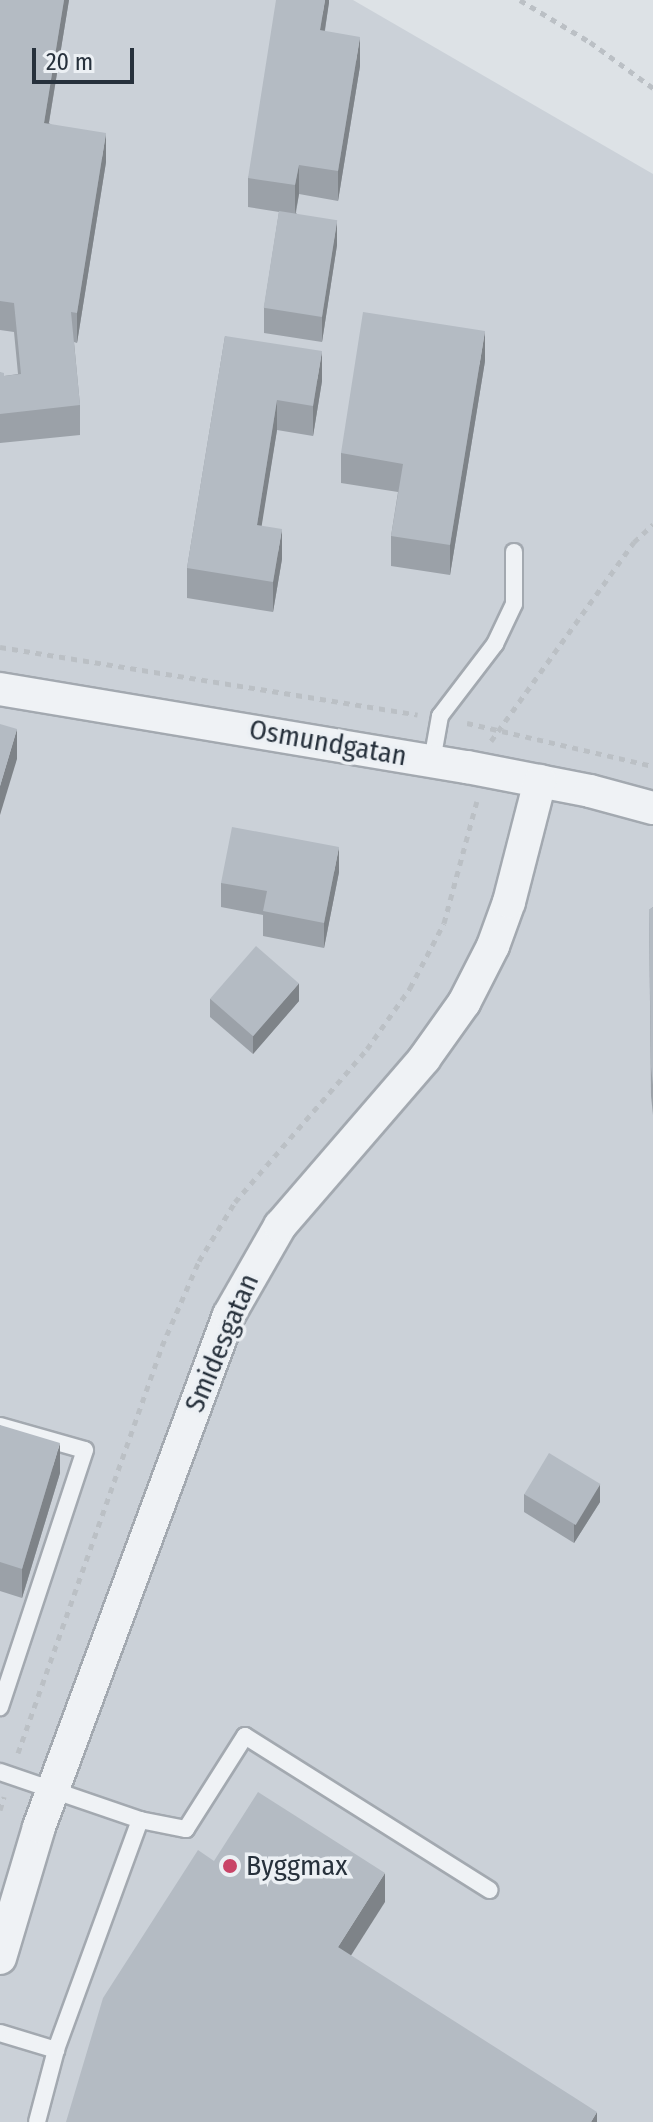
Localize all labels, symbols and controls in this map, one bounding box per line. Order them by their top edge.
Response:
scale bar [36,32,138,82]
text: 20 m [46,48,93,76]
street label: Osmundgatan [247,713,409,773]
street label: Smidesgatan [178,1269,266,1417]
place label: Byggmax [246,1849,348,1883]
marker: Byggmax [221,1857,239,1875]

